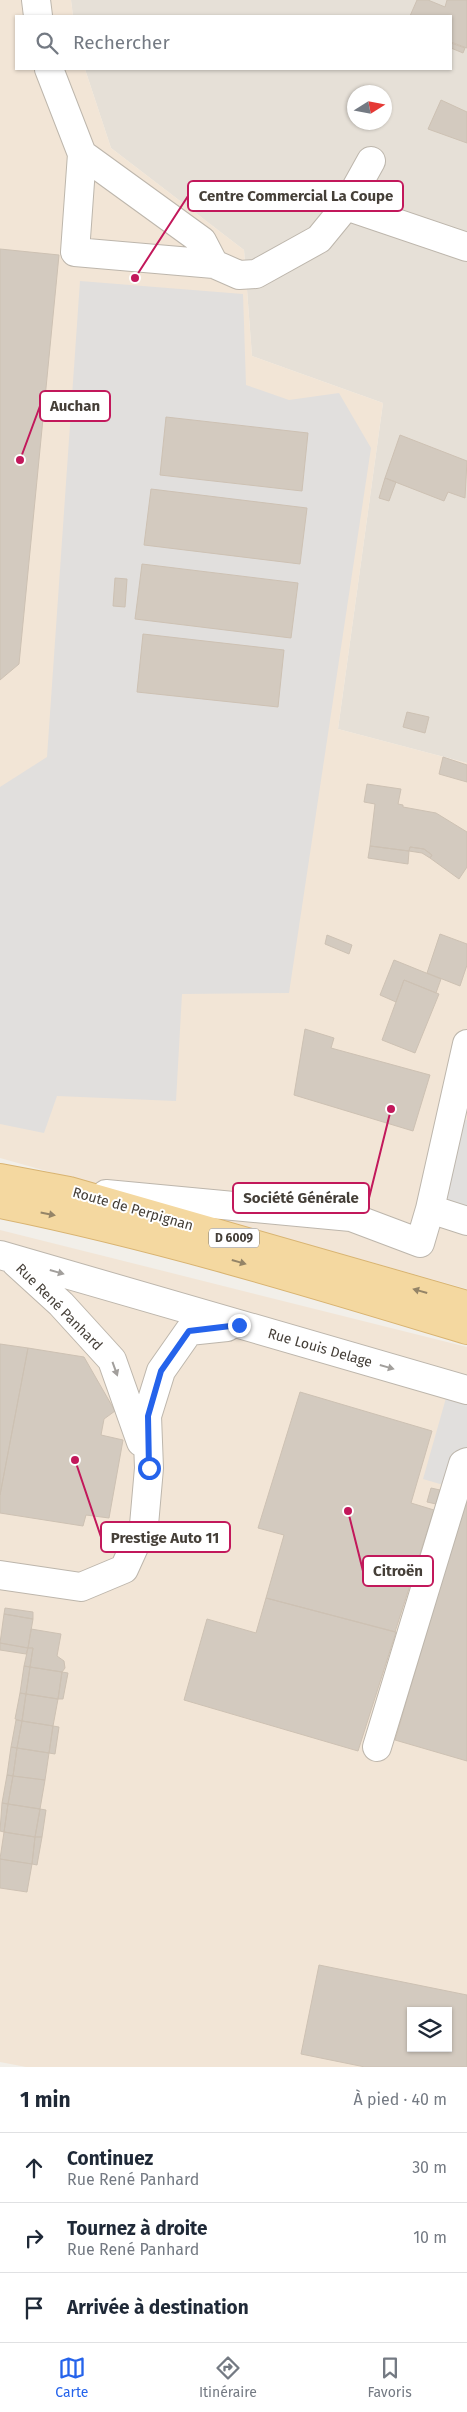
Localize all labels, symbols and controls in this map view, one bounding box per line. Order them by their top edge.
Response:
search box [15,15,452,70]
icon: search [33,29,61,57]
text: Rechercher [73,31,170,54]
north arrow [347,85,392,130]
callout: Centre Commercial La Coupe [188,181,403,211]
text: Centre Commercial La Coupe [199,187,393,205]
callout: Auchan [40,391,110,421]
text: Auchan [49,397,100,415]
callout: Société Générale [233,1183,369,1213]
street label: Route de Perpignan [71,1184,195,1234]
text: Société Générale [243,1189,359,1207]
one-way arrow [40,1210,56,1218]
road number: D 6009 [209,1228,259,1248]
one-way arrow [232,1258,247,1266]
street label: Rue René Panhard [12,1260,106,1354]
one-way arrow [50,1268,65,1276]
one-way arrow [413,1287,428,1295]
route end [228,1314,251,1337]
street label: Rue Louis Delage [266,1325,374,1371]
one-way arrow [112,1362,119,1377]
one-way arrow [380,1364,395,1372]
route start [138,1457,161,1480]
callout: Prestige Auto 11 [101,1522,230,1552]
text: Prestige Auto 11 [111,1529,219,1547]
callout: Citroën [363,1556,433,1586]
text: Citroën [373,1562,423,1580]
map controls [407,2007,452,2052]
button: layers [407,2007,452,2052]
text: 1 min [20,2087,71,2113]
text: À pied · 40 m [354,2090,447,2109]
text: Continuez [67,2147,153,2170]
icon: ahead [20,2154,48,2182]
text: 30 m [412,2158,447,2177]
text: Rue René Panhard [67,2170,199,2189]
text: Tournez à droite [67,2217,208,2240]
icon: right [20,2224,48,2252]
text: 10 m [413,2228,447,2247]
text: Rue René Panhard [67,2240,199,2259]
icon: arrive [20,2294,48,2322]
text: Arrivée à destination [67,2296,249,2319]
tab: Carte [55,2354,88,2401]
tab: Itinéraire [199,2354,257,2401]
tab: Favoris [367,2354,412,2401]

